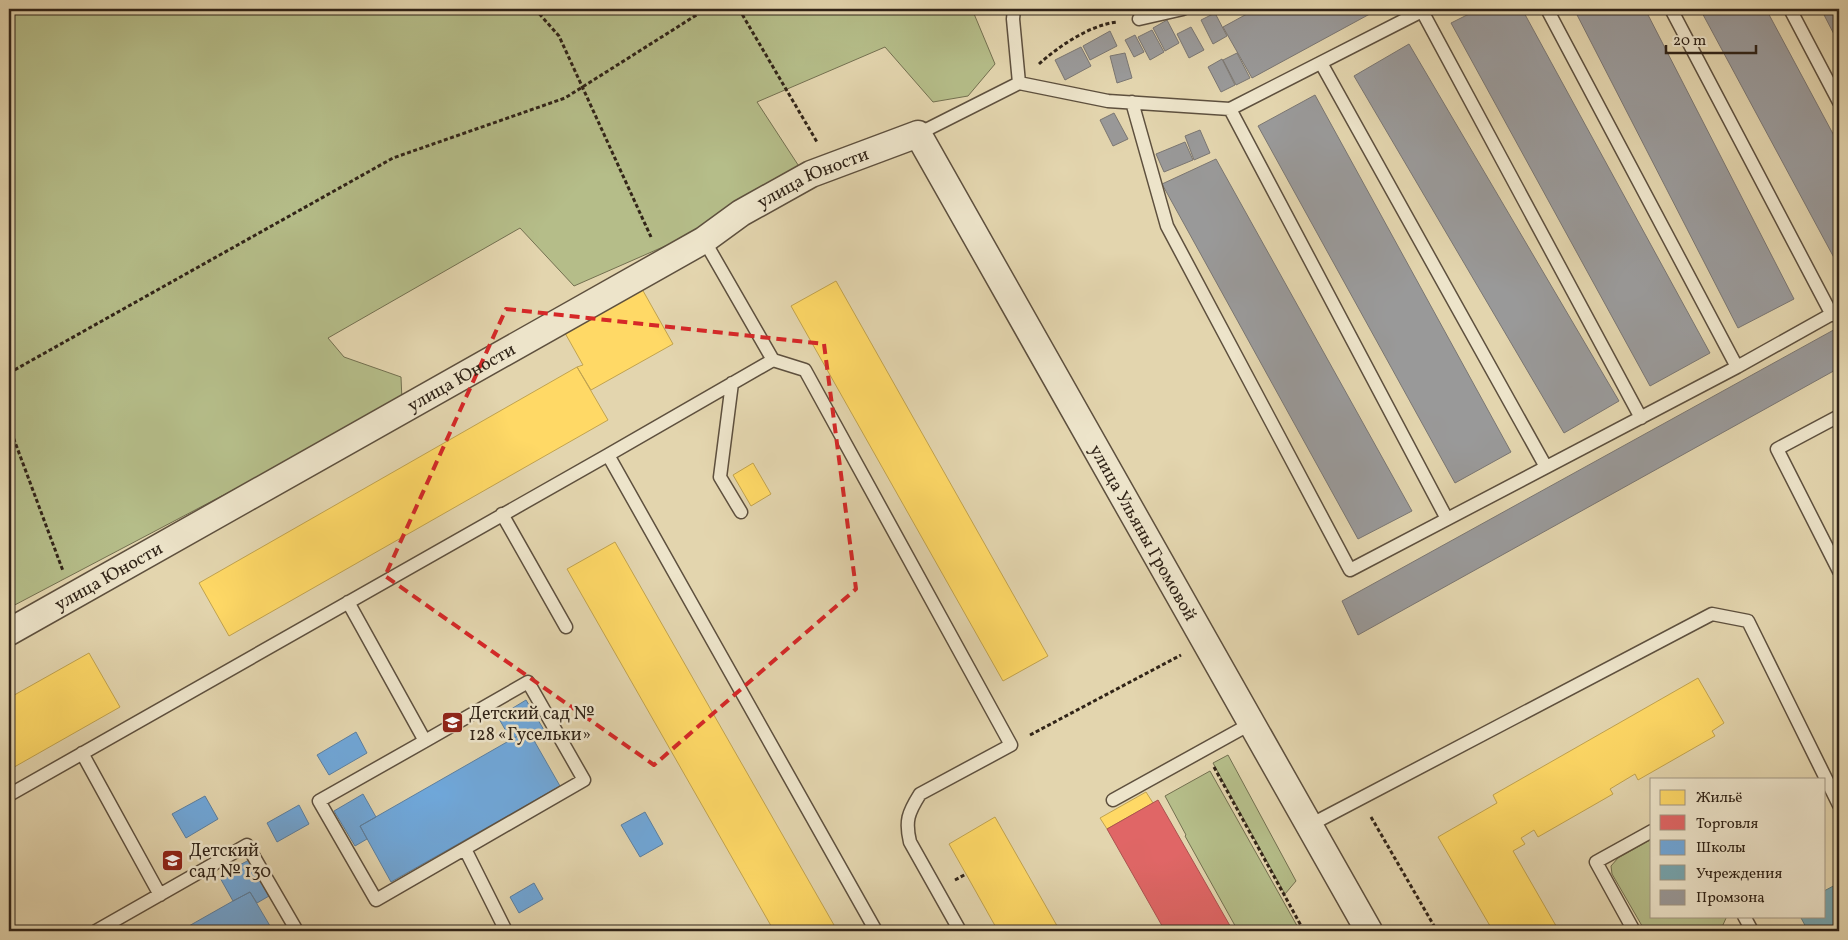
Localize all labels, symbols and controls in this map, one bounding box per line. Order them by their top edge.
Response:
scale bar [1666,22,1756,54]
text: 20 m [1673,31,1706,52]
street label: улица Юности [753,143,873,216]
street label: улица Юности [403,338,521,419]
street label: улица Ульяны Громовой [1082,440,1202,626]
street label: улица Юности [50,537,168,618]
place label: Детский сад № 128 «Гусельки» [469,702,594,748]
school or university icon: Детский сад № 128 «Гусельки» [441,711,465,735]
legend [1650,778,1826,918]
text: Жильё [1696,788,1742,809]
text: Торговля [1696,814,1758,835]
text: Школы [1696,838,1746,859]
place label: Детский сад № 130 [189,839,271,885]
school or university icon: Детский сад № 130 [161,848,185,872]
text: Учреждения [1696,864,1782,885]
text: Промзона [1696,888,1765,909]

